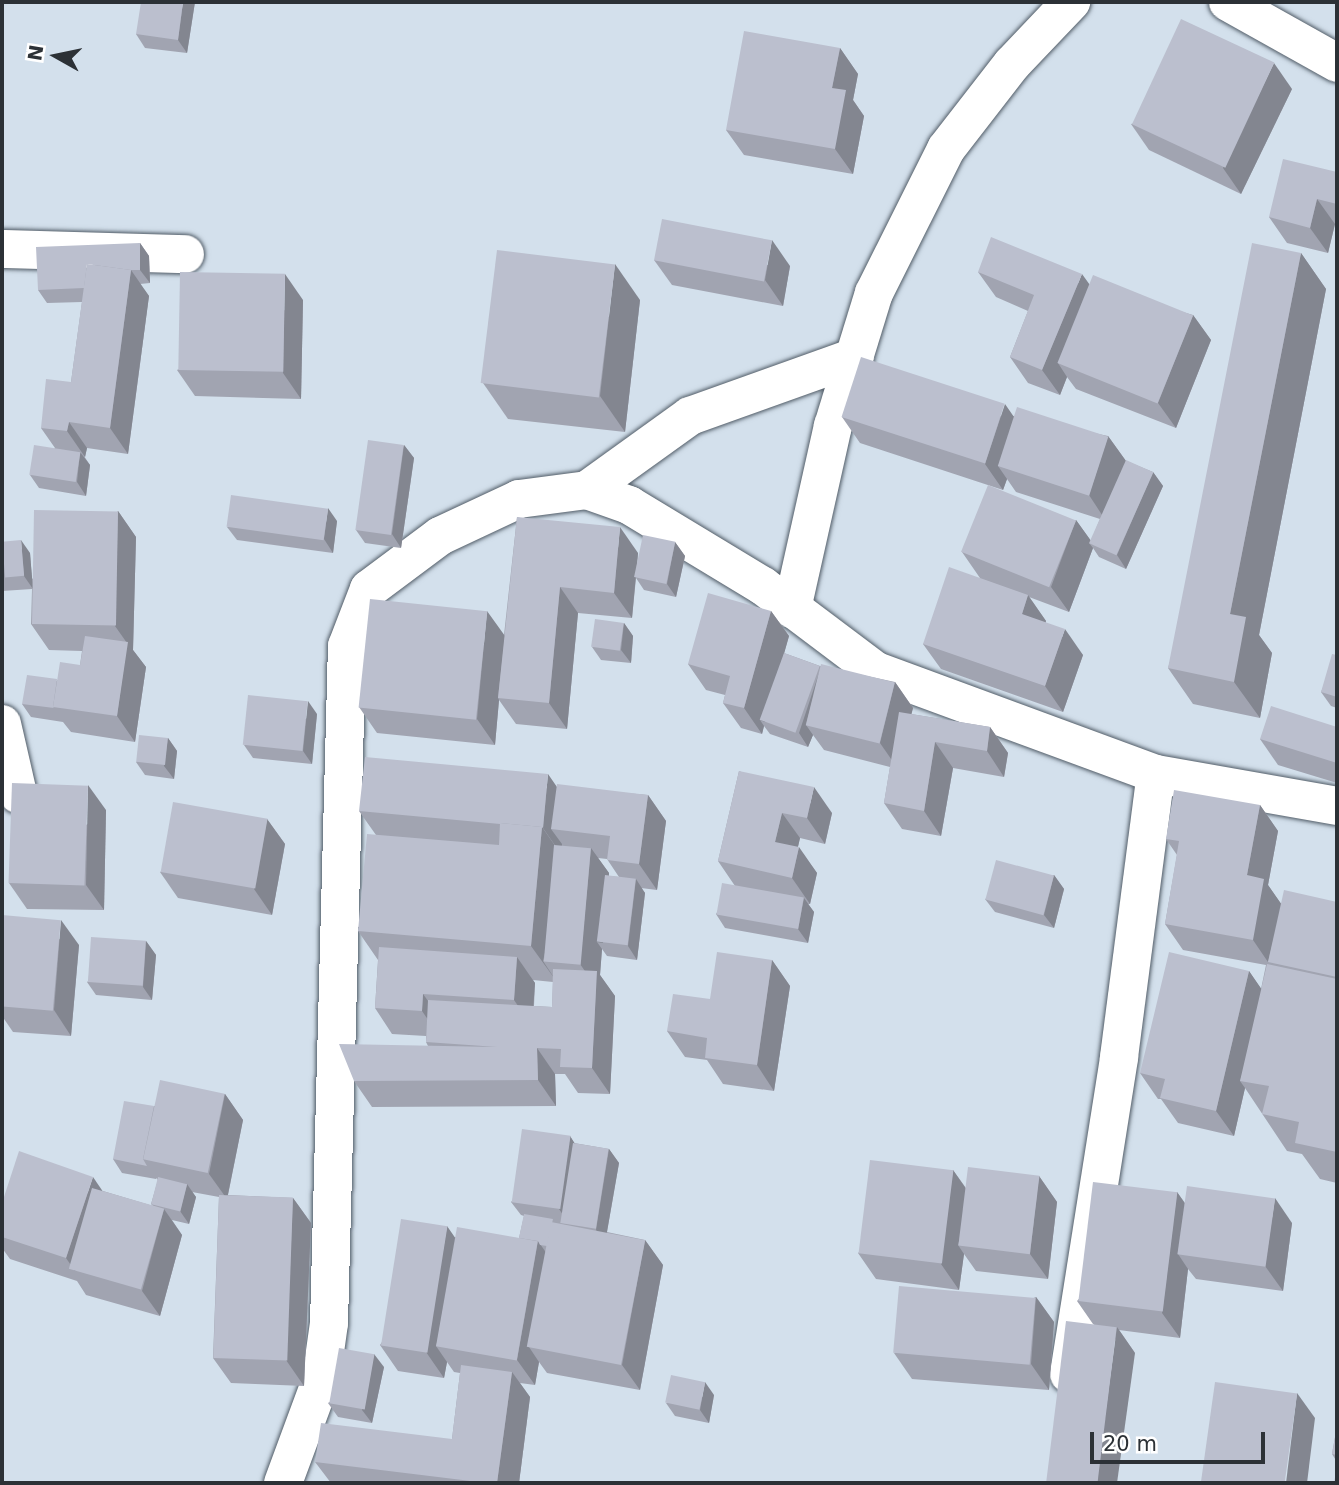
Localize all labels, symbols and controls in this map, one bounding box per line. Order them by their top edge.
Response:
north arrow [21,21,91,91]
text: N [23,43,47,62]
scale bar [1094,1418,1269,1462]
text: 20 m [1103,1432,1157,1456]

